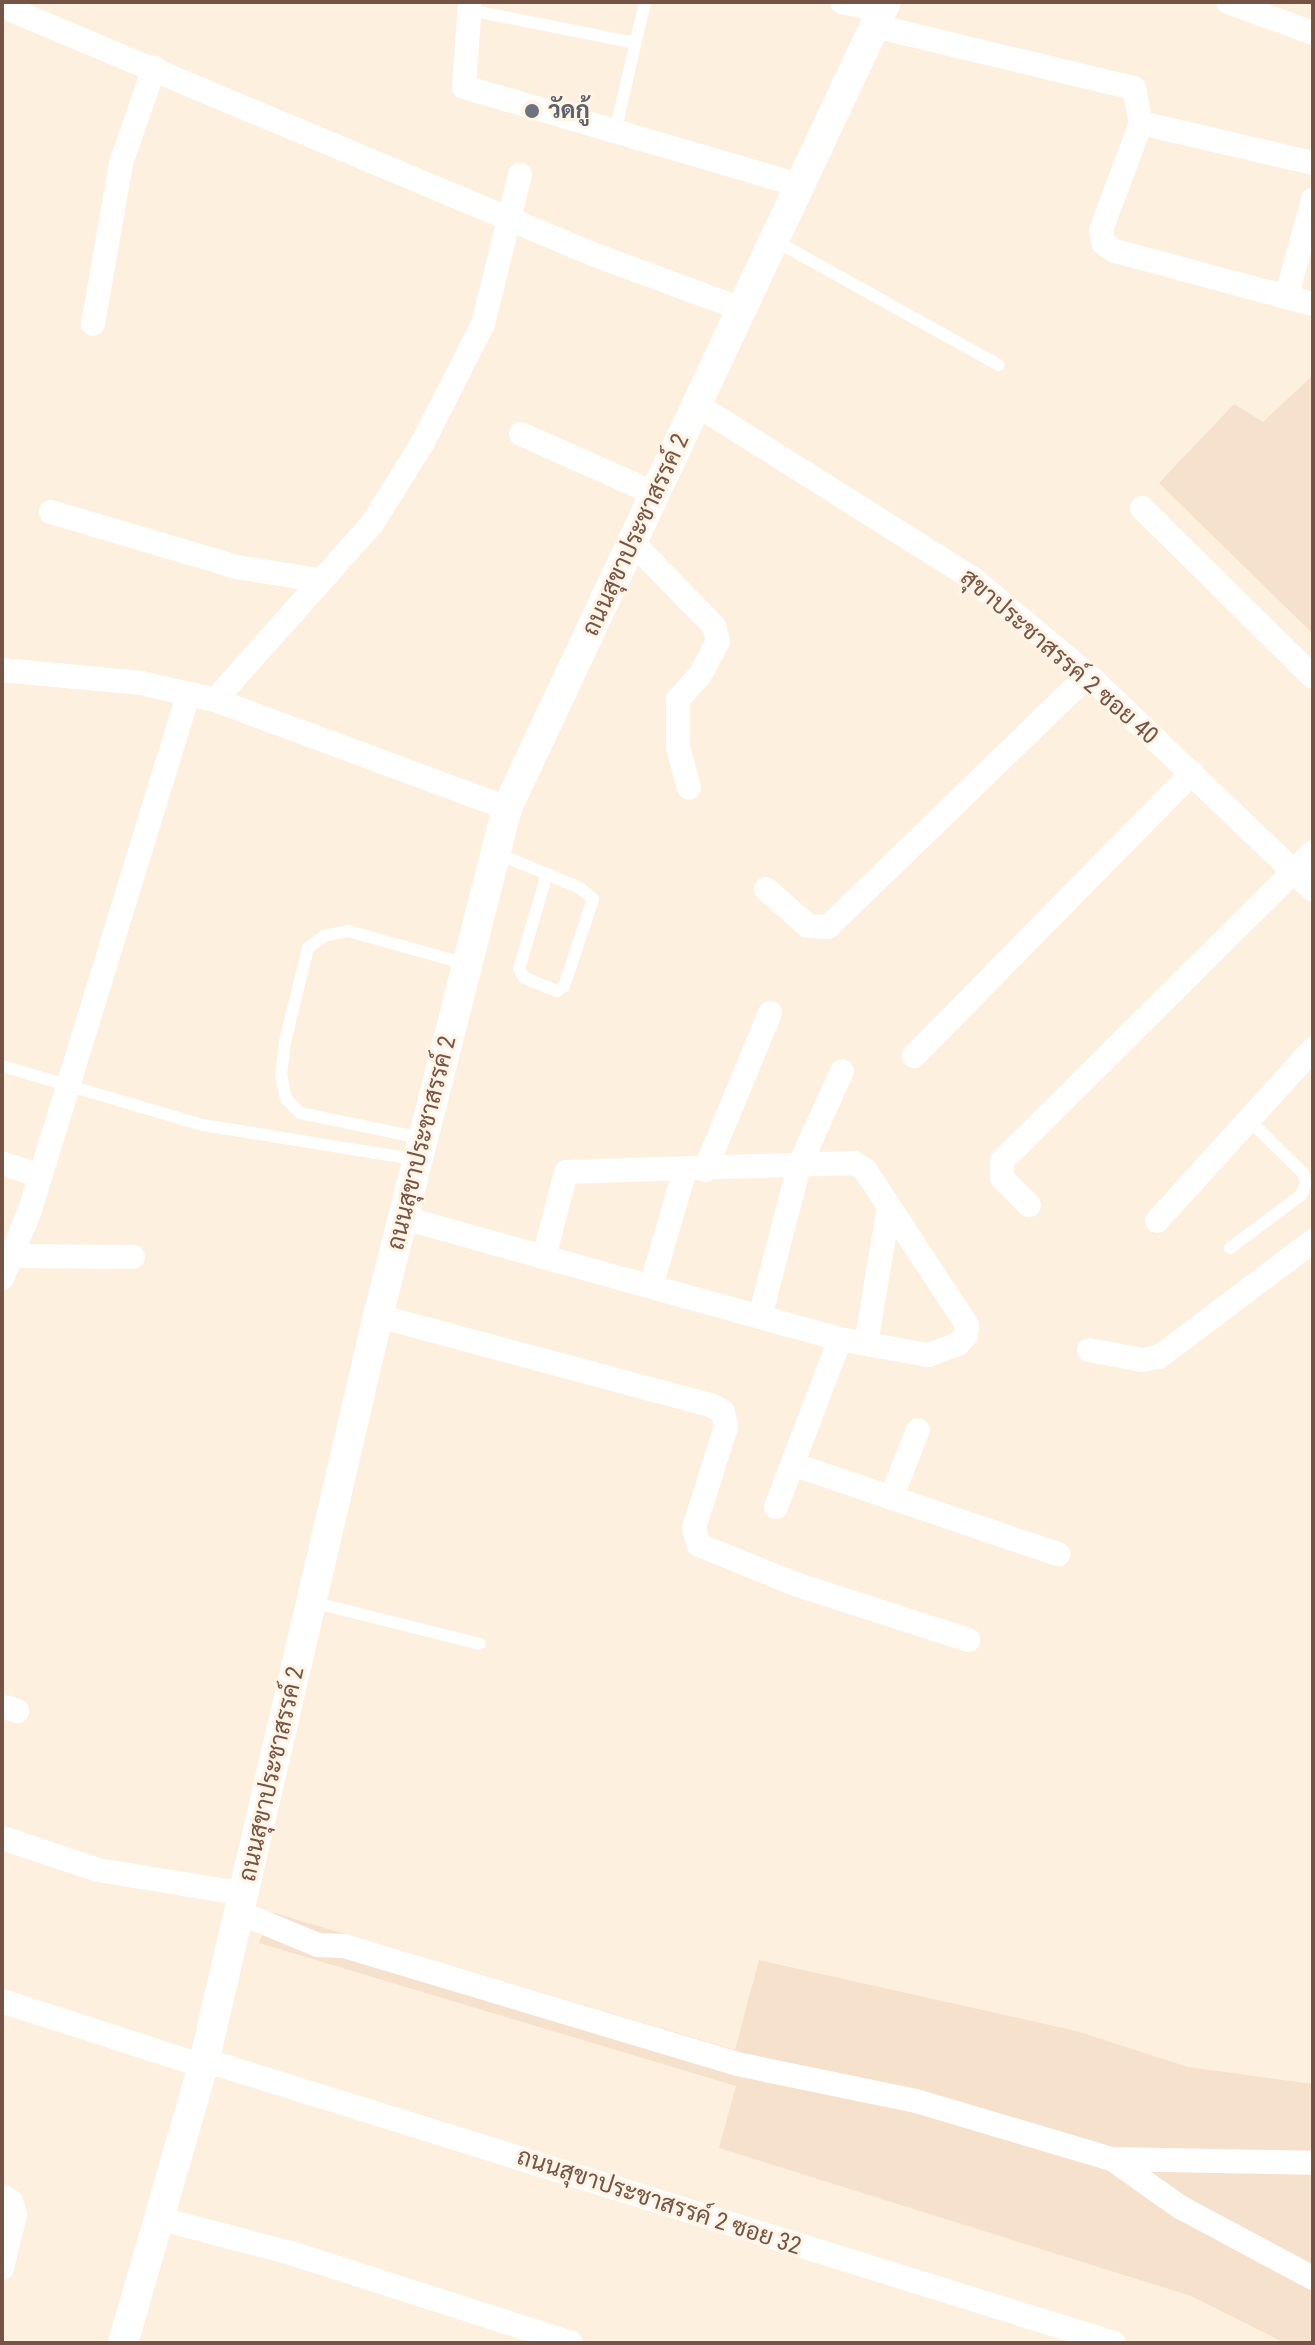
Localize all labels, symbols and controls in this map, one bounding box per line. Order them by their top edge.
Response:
place label: วัดกู้ [548,97,590,125]
marker: วัดกู้ [523,102,541,120]
street label: ถนนสุขาประชาสรรค์ 2 [577,429,695,641]
street label: สุขาประชาสรรค์ 2 ซอย 40 [954,563,1164,751]
street label: ถนนสุขาประชาสรรค์ 2 [381,1033,463,1253]
street label: ถนนสุขาประชาสรรค์ 2 [233,1664,311,1884]
street label: ถนนสุขาประชาสรรค์ 2 ซอย 32 [513,2142,805,2262]

